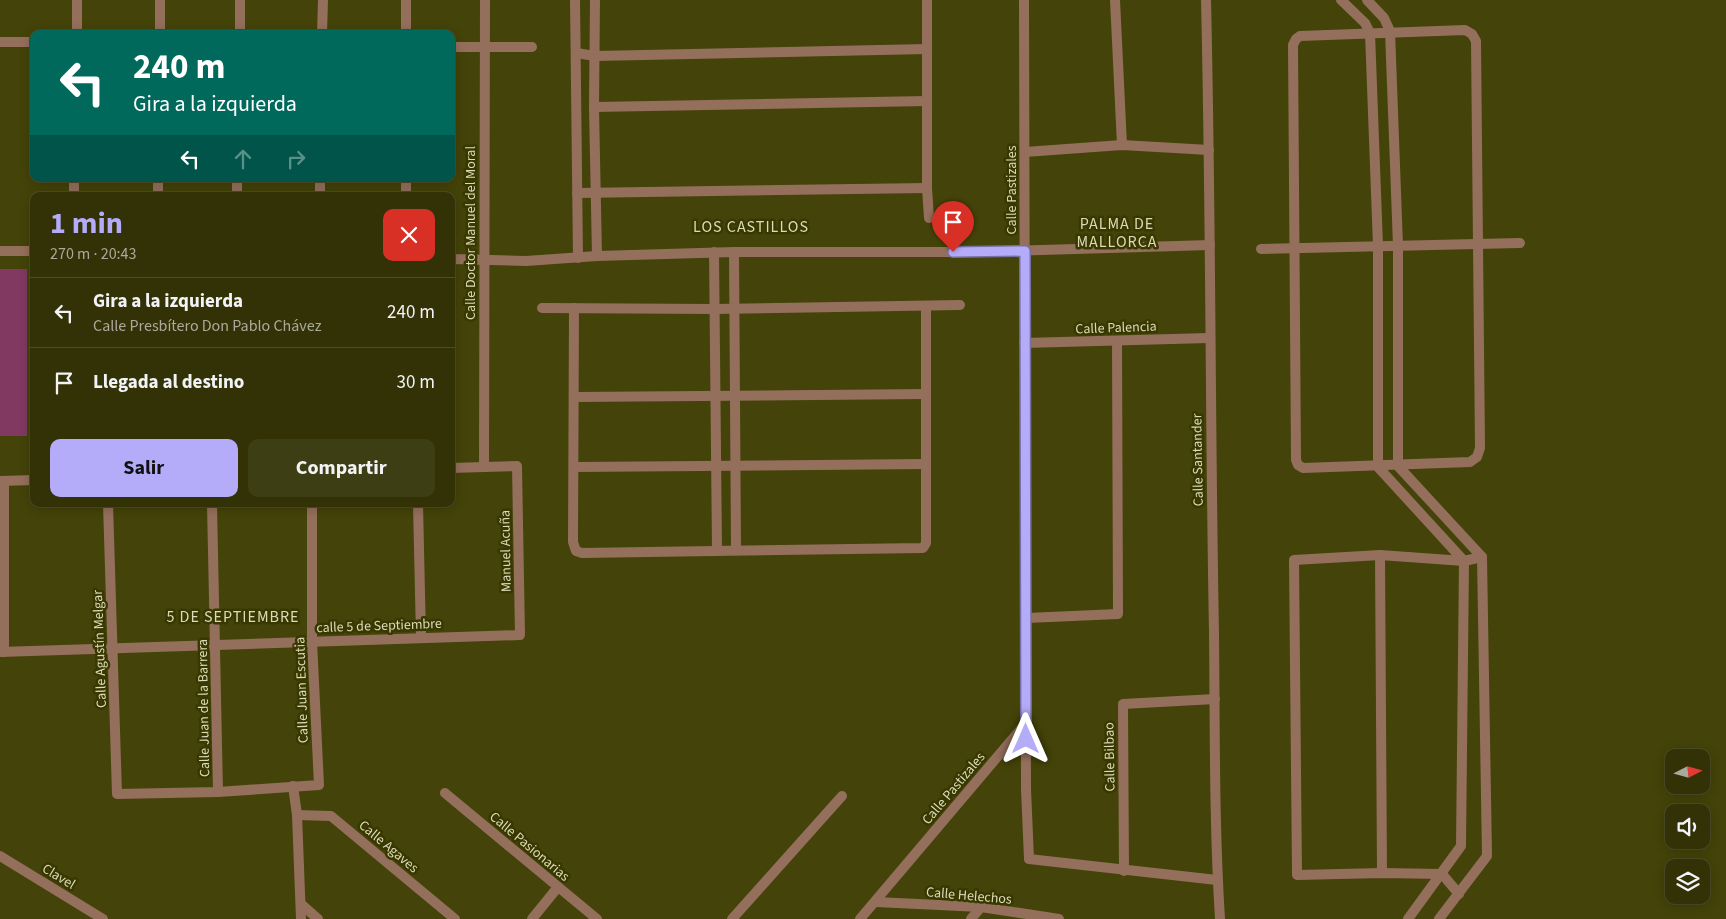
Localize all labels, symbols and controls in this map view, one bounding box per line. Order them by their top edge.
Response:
text: 240 m [133,42,225,92]
icon: left [50,50,115,115]
text: Gira a la izquierda [133,88,297,120]
icon: left [176,145,204,173]
icon: ahead [229,145,257,173]
icon: right [282,145,310,173]
street label: Calle Pastizales [1002,145,1022,235]
street label: Calle Doctor Manuel del Moral [461,146,481,320]
pin [932,201,974,252]
text: 1 min [50,202,123,245]
icon: arrive [939,208,967,236]
button: close [383,209,435,261]
district label: PALMA DE MALLORCA [1076,213,1158,253]
district label: LOS CASTILLOS [693,216,809,238]
text: 270 m · 20:43 [50,243,137,265]
text: Gira a la izquierda [93,288,243,315]
icon: left [50,299,78,327]
text: 240 m [387,299,435,326]
text: Calle Presbítero Don Pablo Chávez [93,315,322,337]
street label: Calle Palencia [1075,317,1157,339]
icon: arrive [50,369,78,397]
text: Llegada al destino [93,369,244,396]
text: 30 m [397,369,435,396]
street label: Calle Santander [1187,413,1209,507]
button: Salir [50,439,238,497]
button: Compartir [248,439,435,497]
street label: Manuel Acuña [495,510,517,592]
street label: Calle Agustín Melgar [88,590,112,708]
district label: 5 DE SEPTIEMBRE [166,606,300,628]
street label: calle 5 de Septiembre [316,614,442,638]
street label: Calle Juan Escutia [290,637,314,743]
street label: Calle Juan de la Barrera [193,639,215,777]
position arrow [999,712,1051,764]
street label: Calle Bilbao [1099,722,1121,792]
street label: Calle Pastizales [917,748,990,829]
north arrow [1665,749,1710,794]
map controls [1665,749,1710,904]
button: sound [1665,804,1710,849]
street label: Calle Pasionarias [485,807,574,886]
street label: Calle Agaves [354,816,423,878]
street label: Clavel [38,859,79,895]
button: layers [1665,859,1710,904]
street label: Calle Helechos [925,882,1013,910]

